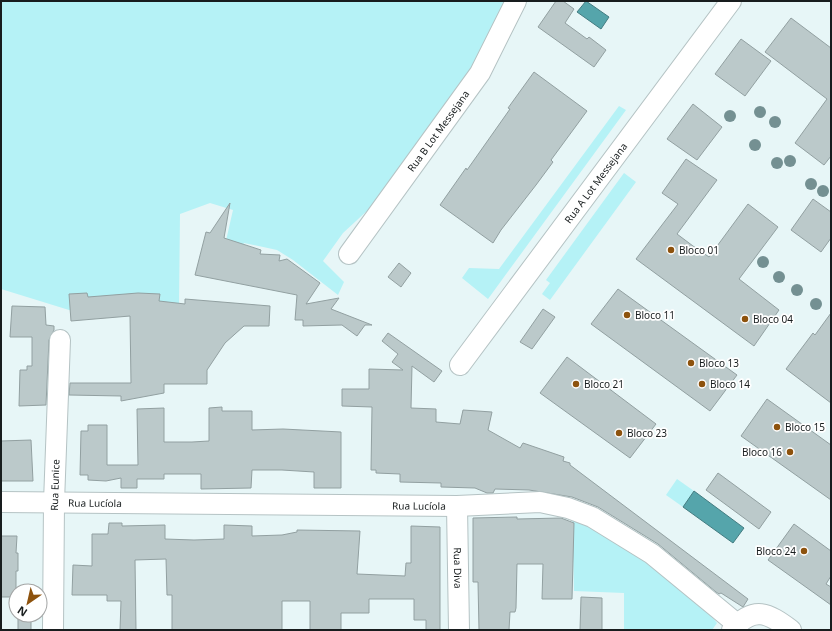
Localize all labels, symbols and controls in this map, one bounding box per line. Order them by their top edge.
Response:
street label: Rua B Lot Messejana [404,87,472,174]
street label: Rua A Lot Messejana [561,140,630,226]
place label: Bloco 01 [679,243,719,257]
marker: Bloco 01 [666,245,676,255]
place label: Bloco 11 [635,308,675,322]
marker: Bloco 11 [622,310,632,320]
place label: Bloco 04 [753,312,793,326]
marker: Bloco 04 [740,314,750,324]
place label: Bloco 13 [699,356,739,370]
marker: Bloco 13 [686,358,696,368]
place label: Bloco 21 [584,377,624,391]
place label: Bloco 14 [710,377,750,391]
marker: Bloco 21 [571,379,581,389]
marker: Bloco 14 [697,379,707,389]
place label: Bloco 15 [785,420,825,434]
marker: Bloco 15 [772,422,782,432]
place label: Bloco 23 [627,426,667,440]
marker: Bloco 23 [614,428,624,438]
place label: Bloco 16 [742,445,782,459]
marker: Bloco 16 [785,447,795,457]
street label: Rua Eunice [47,459,63,511]
street label: Rua Lucíola [68,496,122,510]
street label: Rua Lucíola [392,498,446,513]
place label: Bloco 24 [756,544,796,558]
marker: Bloco 24 [799,546,809,556]
street label: Rua Diva [451,547,465,589]
north arrow [8,583,48,623]
text: N [14,603,30,620]

